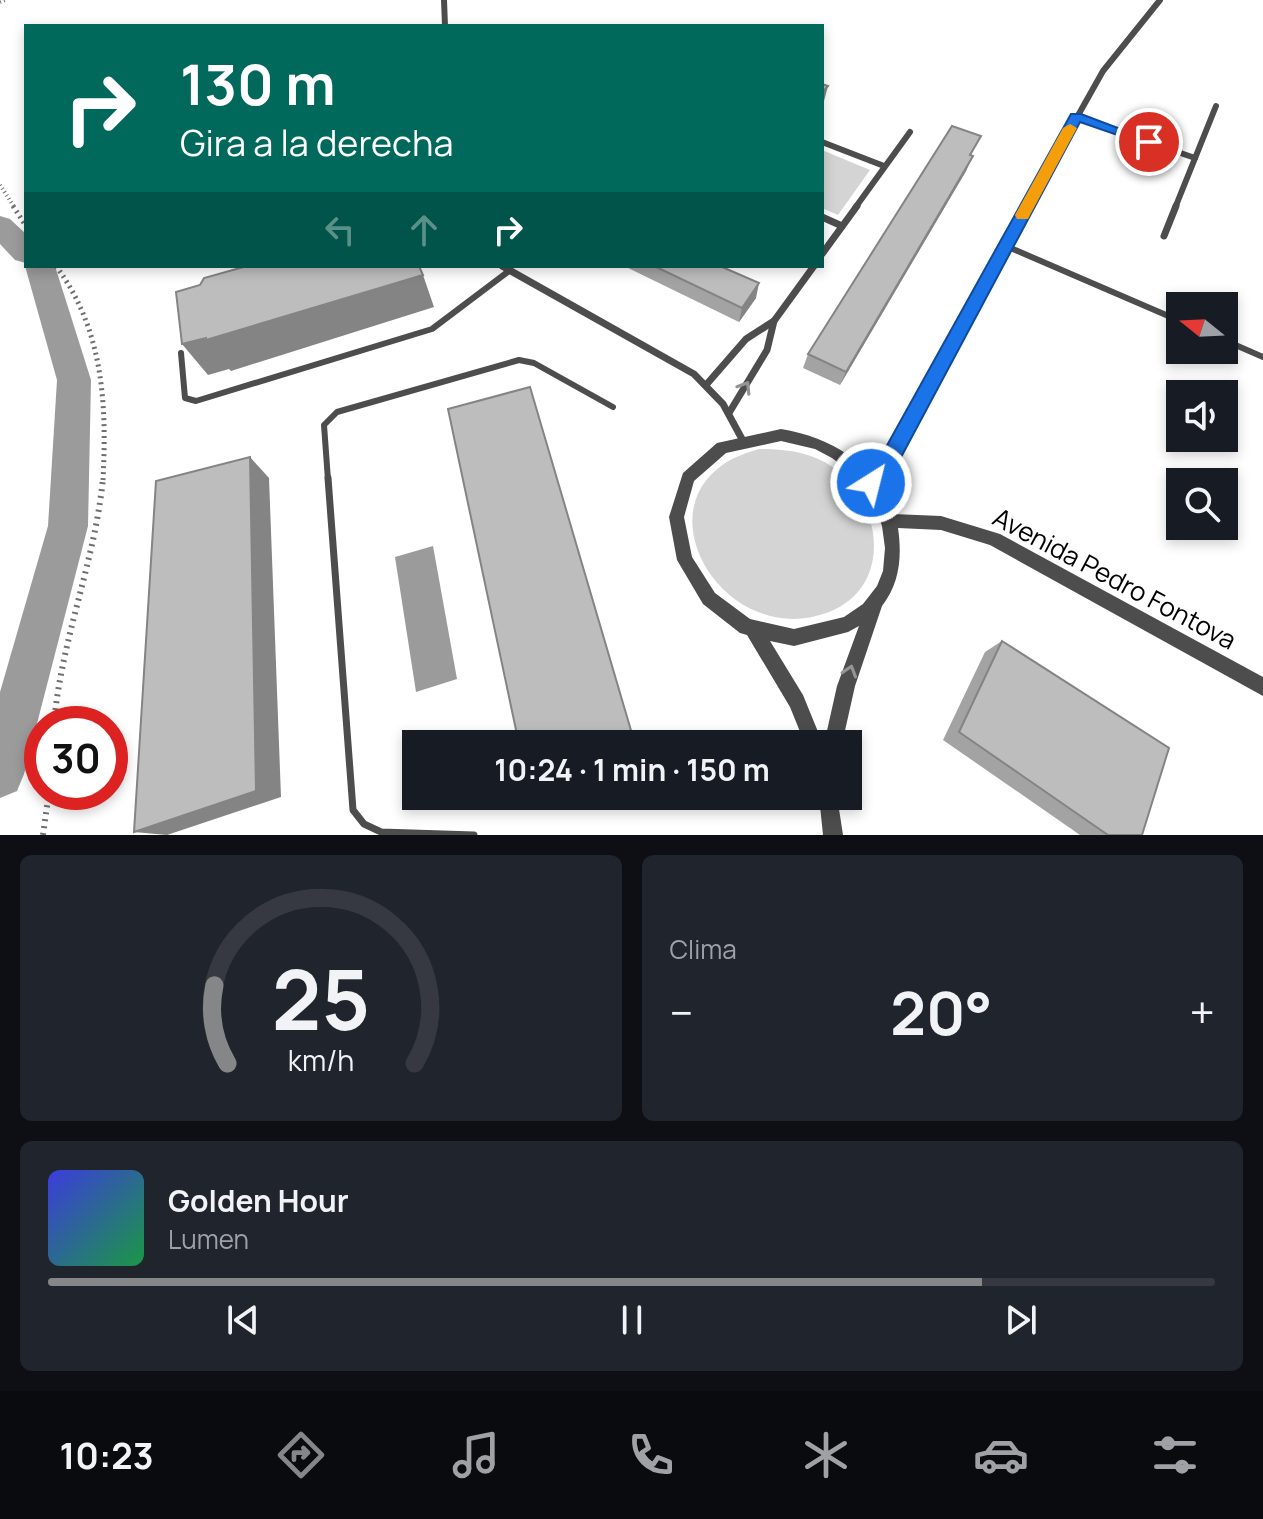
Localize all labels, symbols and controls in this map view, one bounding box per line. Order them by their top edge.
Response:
text: 130 m [180,45,336,122]
icon: right [48,56,152,160]
pin [1115,108,1183,176]
text: Gira a la derecha [180,118,453,167]
icon: arrive [1127,120,1171,164]
icon: left [318,208,362,252]
icon: ahead [402,208,446,252]
icon: right [486,208,530,252]
north arrow [1166,292,1238,364]
map controls [1166,292,1238,540]
button: sound [1166,380,1238,452]
one-way arrow [736,381,751,396]
position arrow [829,441,913,525]
button: search [1166,468,1238,540]
street label: Avenida Pedro Fontova [987,499,1243,657]
one-way arrow [841,665,857,679]
speed limit sign: 30 [24,706,128,810]
text: 10:24 · 1 min · 150 m [494,749,770,790]
text: Clima [670,931,737,967]
text: 25 [272,941,370,1055]
text: 20° [890,971,993,1053]
text: − [670,982,693,1042]
text: + [1190,982,1215,1042]
text: km/h [288,1041,354,1080]
text: Golden Hour [168,1180,349,1221]
text: Lumen [168,1221,249,1257]
icon: previous [221,1298,265,1342]
icon: pause [610,1298,654,1342]
icon: next [999,1298,1043,1342]
icon: directions [273,1427,329,1483]
icon: music [448,1427,504,1483]
icon: phone [623,1427,679,1483]
icon: climate [798,1427,854,1483]
icon: car [973,1427,1029,1483]
icon: filters [1147,1427,1203,1483]
text: 10:23 [59,1431,154,1480]

